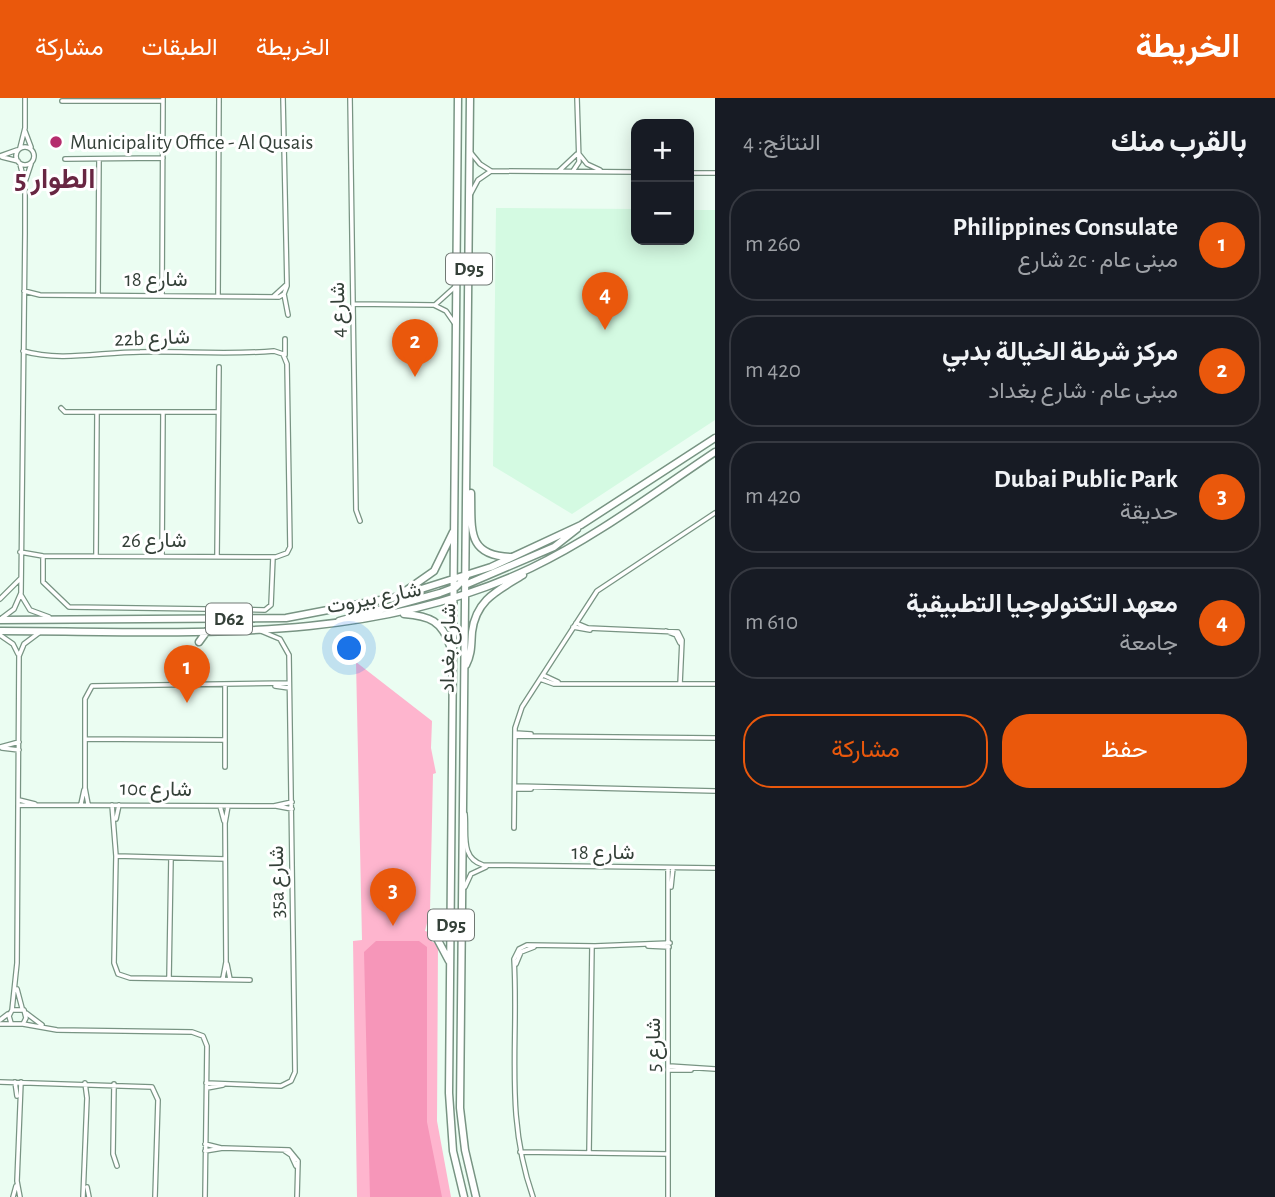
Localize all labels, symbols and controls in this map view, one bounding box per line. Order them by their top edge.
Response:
text: الخريطة [1136,31,1240,64]
text: مشاركة [35,36,103,60]
text: الطبقات [141,36,218,60]
text: الخريطة [256,36,330,60]
map controls [631,119,694,245]
button: + [631,119,694,182]
text: بالقرب منك [1111,127,1247,157]
place label: Municipality Office - Al Qusais [70,132,313,153]
text: النتائج: 4 [743,132,821,155]
marker: Municipality Office - Al Qusais [48,134,64,150]
district label: الطوار 5 [15,166,95,196]
button: − [631,182,694,245]
text: Philippines Consulate [953,214,1178,240]
text: 260 m [745,233,801,256]
text: 1 [1218,233,1226,256]
text: مبنى عام · 2c شارع [1017,249,1178,272]
road number: D95 [446,253,492,284]
street label: شارع 18 [125,269,187,293]
pin: 4 [582,272,628,330]
street label: شارع 4 [327,282,352,338]
pin: 2 [392,319,438,377]
street label: 22b شارع [114,326,190,353]
text: مركز شرطة الخيالة بدبي [942,339,1178,365]
text: 420 m [745,359,801,382]
text: 2 [1217,359,1227,382]
text: مبنى عام · شارع بغداد [988,380,1178,403]
text: Dubai Public Park [994,466,1178,492]
text: 420 m [745,485,801,508]
text: 3 [1217,485,1227,508]
text: حديقة [1120,501,1178,524]
street label: شارع 26 [121,530,187,554]
street label: شارع بيروت [325,579,424,620]
text: معهد التكنولوجيا التطبيقية [906,591,1178,617]
street label: شارع بغداد [437,603,462,693]
road number: D62 [206,604,252,634]
text: 610 m [745,611,798,634]
text: 4 [1216,611,1228,634]
your location [332,631,366,665]
text: جامعة [1119,632,1178,655]
pin: 1 [164,645,210,703]
button: مشاركة [743,714,988,788]
button: حفظ [1002,714,1247,788]
street label: 10c شارع [120,778,192,803]
street label: شارع 18 [572,842,634,866]
street label: 35a شارع [266,845,291,919]
pin: 3 [370,868,416,926]
road number: D95 [428,910,474,940]
street label: شارع 5 [643,1018,667,1072]

